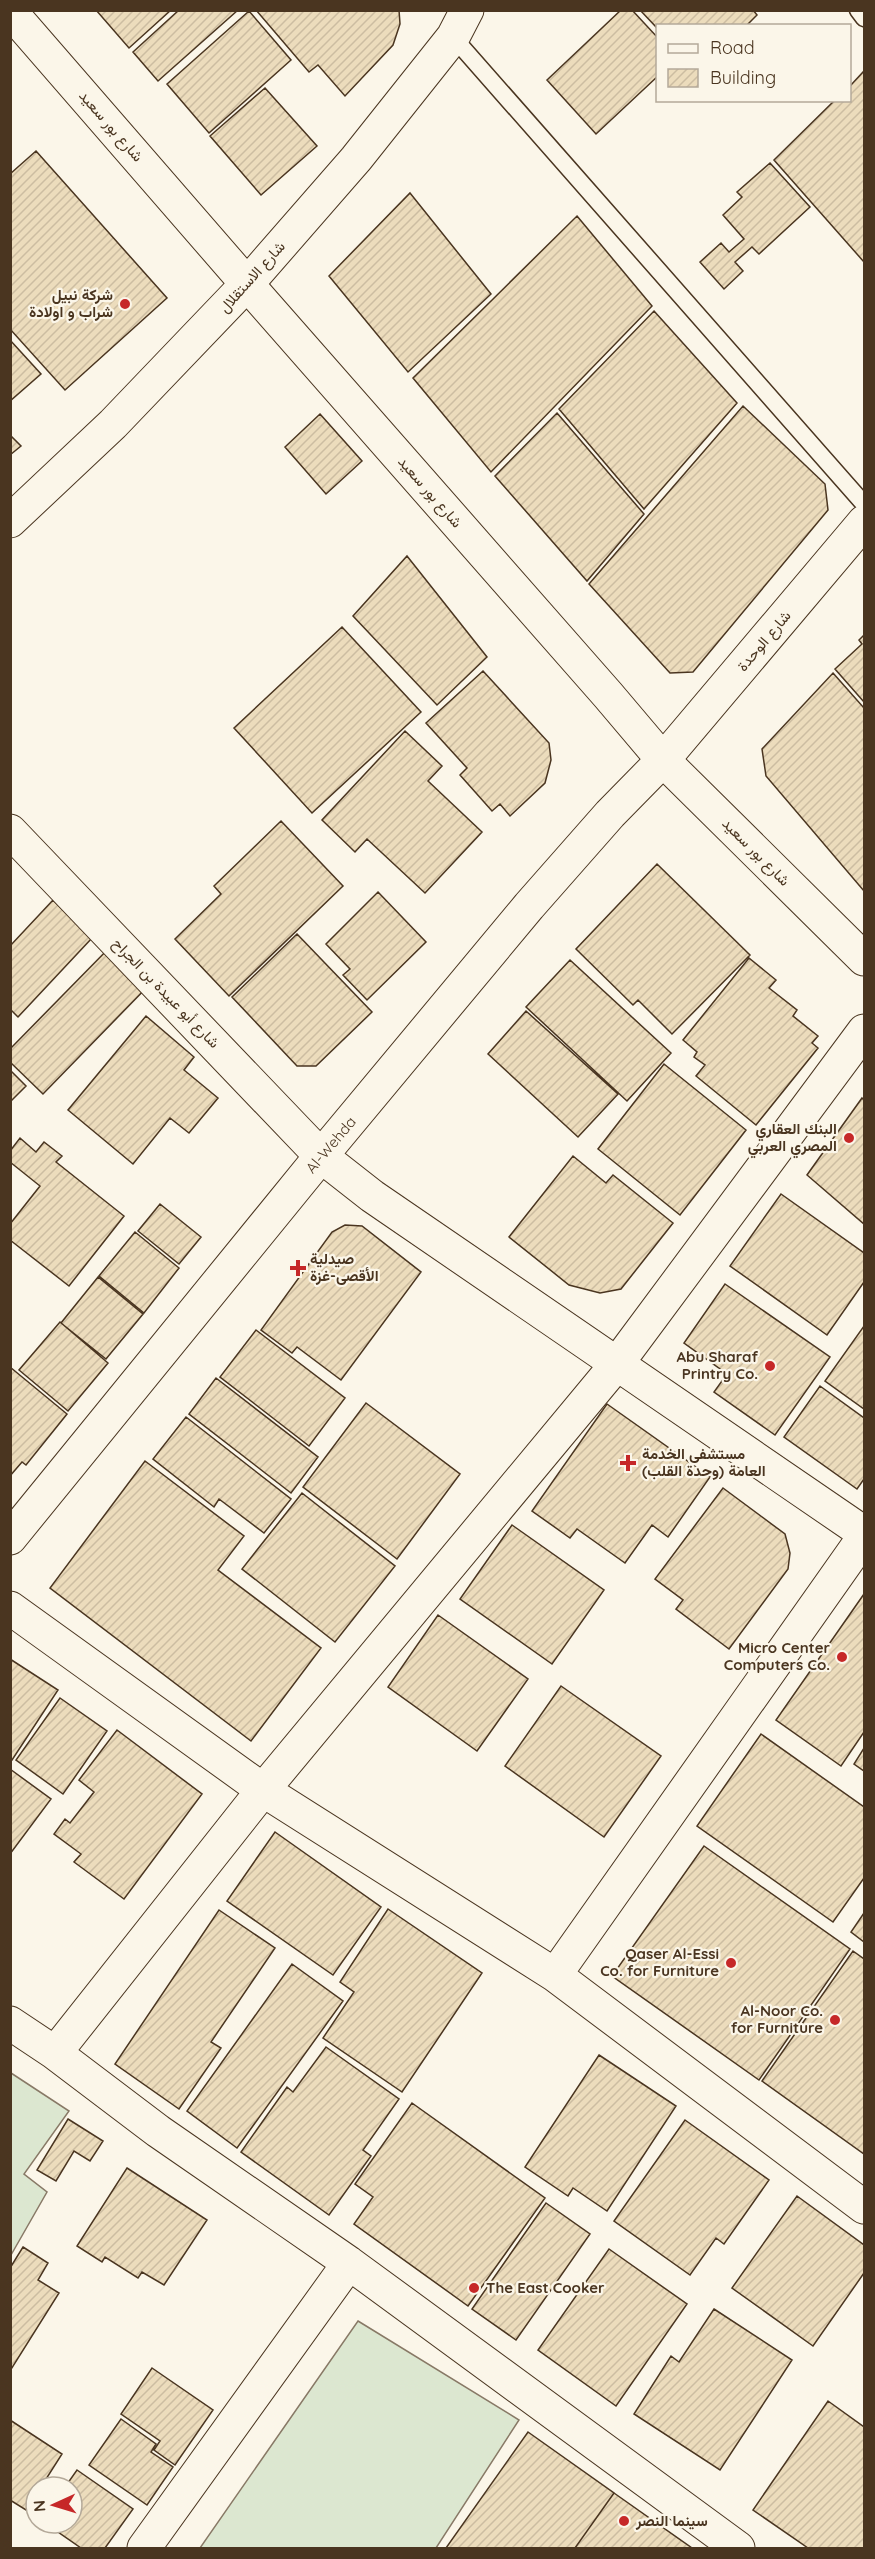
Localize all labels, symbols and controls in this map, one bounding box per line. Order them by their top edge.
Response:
legend [656,24,851,102]
text: Road [710,36,755,59]
text: Building [710,66,776,89]
street label: شارع بور سعيد [74,86,148,167]
street label: شارع الاستقلال [214,237,290,318]
place label: شركة نبيل شراب و اولادة [29,285,113,321]
marker: شركة نبيل شراب و اولادة [118,297,132,311]
street label: شارع بور سعيد [393,452,467,533]
street label: شارع الوحدة [733,606,796,676]
street label: شارع بور سعيد [717,814,794,891]
street label: شارع أبو عبيدة بن الجراح [107,934,224,1053]
street label: Al-Wehda [301,1112,360,1177]
place label: البنك العقاري المصري العربي [748,1119,837,1159]
marker: البنك العقاري المصري العربي [842,1131,856,1145]
place label: صيدلية الأقصى-غزة [310,1249,379,1285]
marker: صيدلية الأقصى-غزة [291,1261,305,1275]
place label: Abu Sharaf Printry Co. [677,1347,758,1383]
marker: Abu Sharaf Printry Co. [763,1359,777,1373]
place label: مستشفى الخدمة العامة (وحدة القلب) [642,1444,766,1480]
marker: مستشفى الخدمة العامة (وحدة القلب) [619,1454,637,1472]
place label: Micro Center Computers Co. [724,1638,830,1674]
marker: Micro Center Computers Co. [835,1650,849,1664]
place label: Qaser Al-Essi Co. for Furniture [600,1944,719,1980]
marker: Qaser Al-Essi Co. for Furniture [724,1956,738,1970]
place label: Al-Noor Co. for Furniture [731,2001,823,2037]
marker: Al-Noor Co. for Furniture [828,2013,842,2027]
place label: The East Cooker [486,2278,605,2297]
marker: The East Cooker [467,2281,481,2295]
north arrow [24,2475,84,2535]
text: N [29,2499,49,2513]
place label: سينما النصر [635,2511,708,2530]
marker: سينما النصر [617,2514,631,2528]

